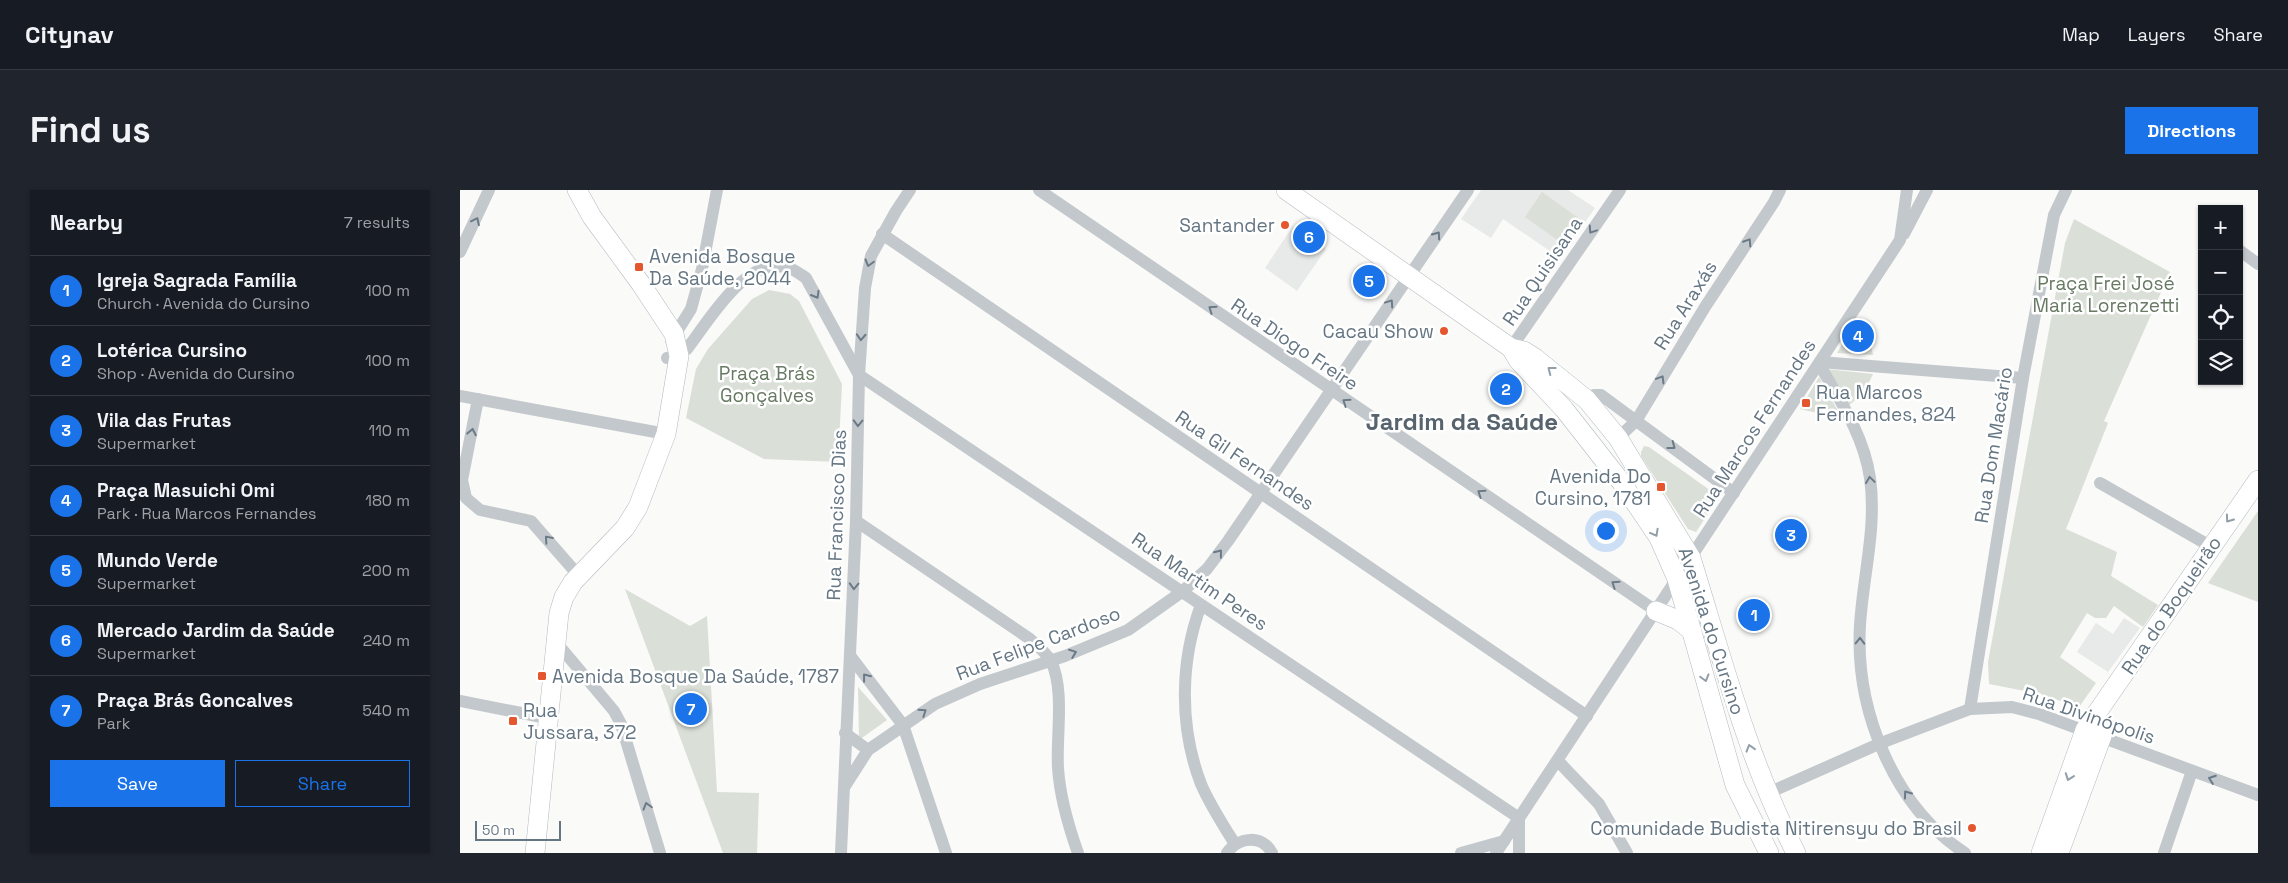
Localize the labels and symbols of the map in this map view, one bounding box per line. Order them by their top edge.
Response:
street label: Rua Quisisana [1497,212,1588,331]
place label: Santander [1179,213,1275,238]
one-way arrow [470,218,480,227]
pin: 6 [1293,218,1325,256]
marker: Santander [1279,219,1291,231]
one-way arrow [1589,225,1598,234]
one-way arrow [1431,231,1440,241]
one-way arrow [1742,238,1751,248]
place label: Avenida Bosque Da Saúde, 2044 [649,244,796,291]
street label: Rua Araxás [1648,256,1723,355]
one-way arrow [865,258,875,266]
marker: Avenida Bosque Da Saúde, 2044 [633,261,645,273]
pin: 5 [1353,262,1385,300]
park label: Praça Frei José Maria Lorenzetti [2032,271,2180,318]
one-way arrow [810,289,820,298]
street label: Rua Diogo Freire [1226,293,1363,396]
one-way arrow [1384,299,1393,309]
one-way arrow [1208,306,1217,316]
pin: 4 [1842,317,1874,355]
place label: Cacau Show [1323,319,1434,344]
marker: Cacau Show [1438,325,1450,337]
one-way arrow [856,334,867,342]
street label: Rua Marcos Fernandes [1687,334,1822,522]
park label: Praça Brás Gonçalves [719,361,815,408]
street label: Rua Dom Macário [1969,365,2018,525]
one-way arrow [1548,368,1557,376]
pin: 2 [1490,370,1522,408]
one-way arrow [1654,376,1664,385]
place label: Rua Marcos Fernandes, 824 [1816,380,1956,427]
marker: Rua Marcos Fernandes, 824 [1800,397,1812,409]
one-way arrow [1342,398,1351,408]
street label: Rua Gil Fernandes [1170,405,1319,516]
district label: Jardim da Saúde [1366,406,1558,437]
one-way arrow [853,420,863,428]
one-way arrow [466,428,477,437]
street label: Rua Francisco Dias [821,429,852,601]
one-way arrow [1666,440,1675,448]
place label: Avenida Do Cursino, 1781 [1535,464,1651,511]
one-way arrow [1865,475,1875,484]
marker: Avenida Do Cursino, 1781 [1655,481,1667,493]
one-way arrow [1477,490,1486,499]
one-way arrow [2226,514,2236,523]
pin: 3 [1775,516,1807,554]
your location [1593,518,1619,544]
street label: Rua Martim Peres [1127,527,1273,636]
one-way arrow [1649,527,1659,536]
street label: Rua do Boqueirão [2116,531,2227,679]
one-way arrow [544,535,553,544]
street label: Avenida do Cursino [1673,544,1750,718]
one-way arrow [1214,550,1222,559]
one-way arrow [1612,581,1621,590]
one-way arrow [848,582,859,590]
pin: 1 [1738,596,1770,634]
street label: Rua Felipe Cardoso [952,601,1124,686]
one-way arrow [1854,637,1865,645]
one-way arrow [1069,649,1077,659]
place label: Avenida Bosque Da Saúde, 1787 [552,664,839,689]
marker: Avenida Bosque Da Saúde, 1787 [536,670,548,682]
one-way arrow [864,674,872,683]
one-way arrow [1700,674,1710,682]
street label: Rua Divinópolis [2019,681,2158,750]
pin: 7 [675,690,707,728]
place label: Rua Jussara, 372 [523,698,637,745]
one-way arrow [917,709,926,718]
marker: Rua Jussara, 372 [507,715,519,727]
one-way arrow [1745,744,1755,752]
one-way arrow [2065,772,2075,780]
one-way arrow [2208,775,2217,785]
one-way arrow [1904,790,1913,800]
one-way arrow [642,802,652,811]
place label: Comunidade Budista Nitirensyu do Brasil [1590,816,1962,841]
scale bar [475,818,561,841]
marker: Comunidade Budista Nitirensyu do Brasil [1966,822,1978,834]

